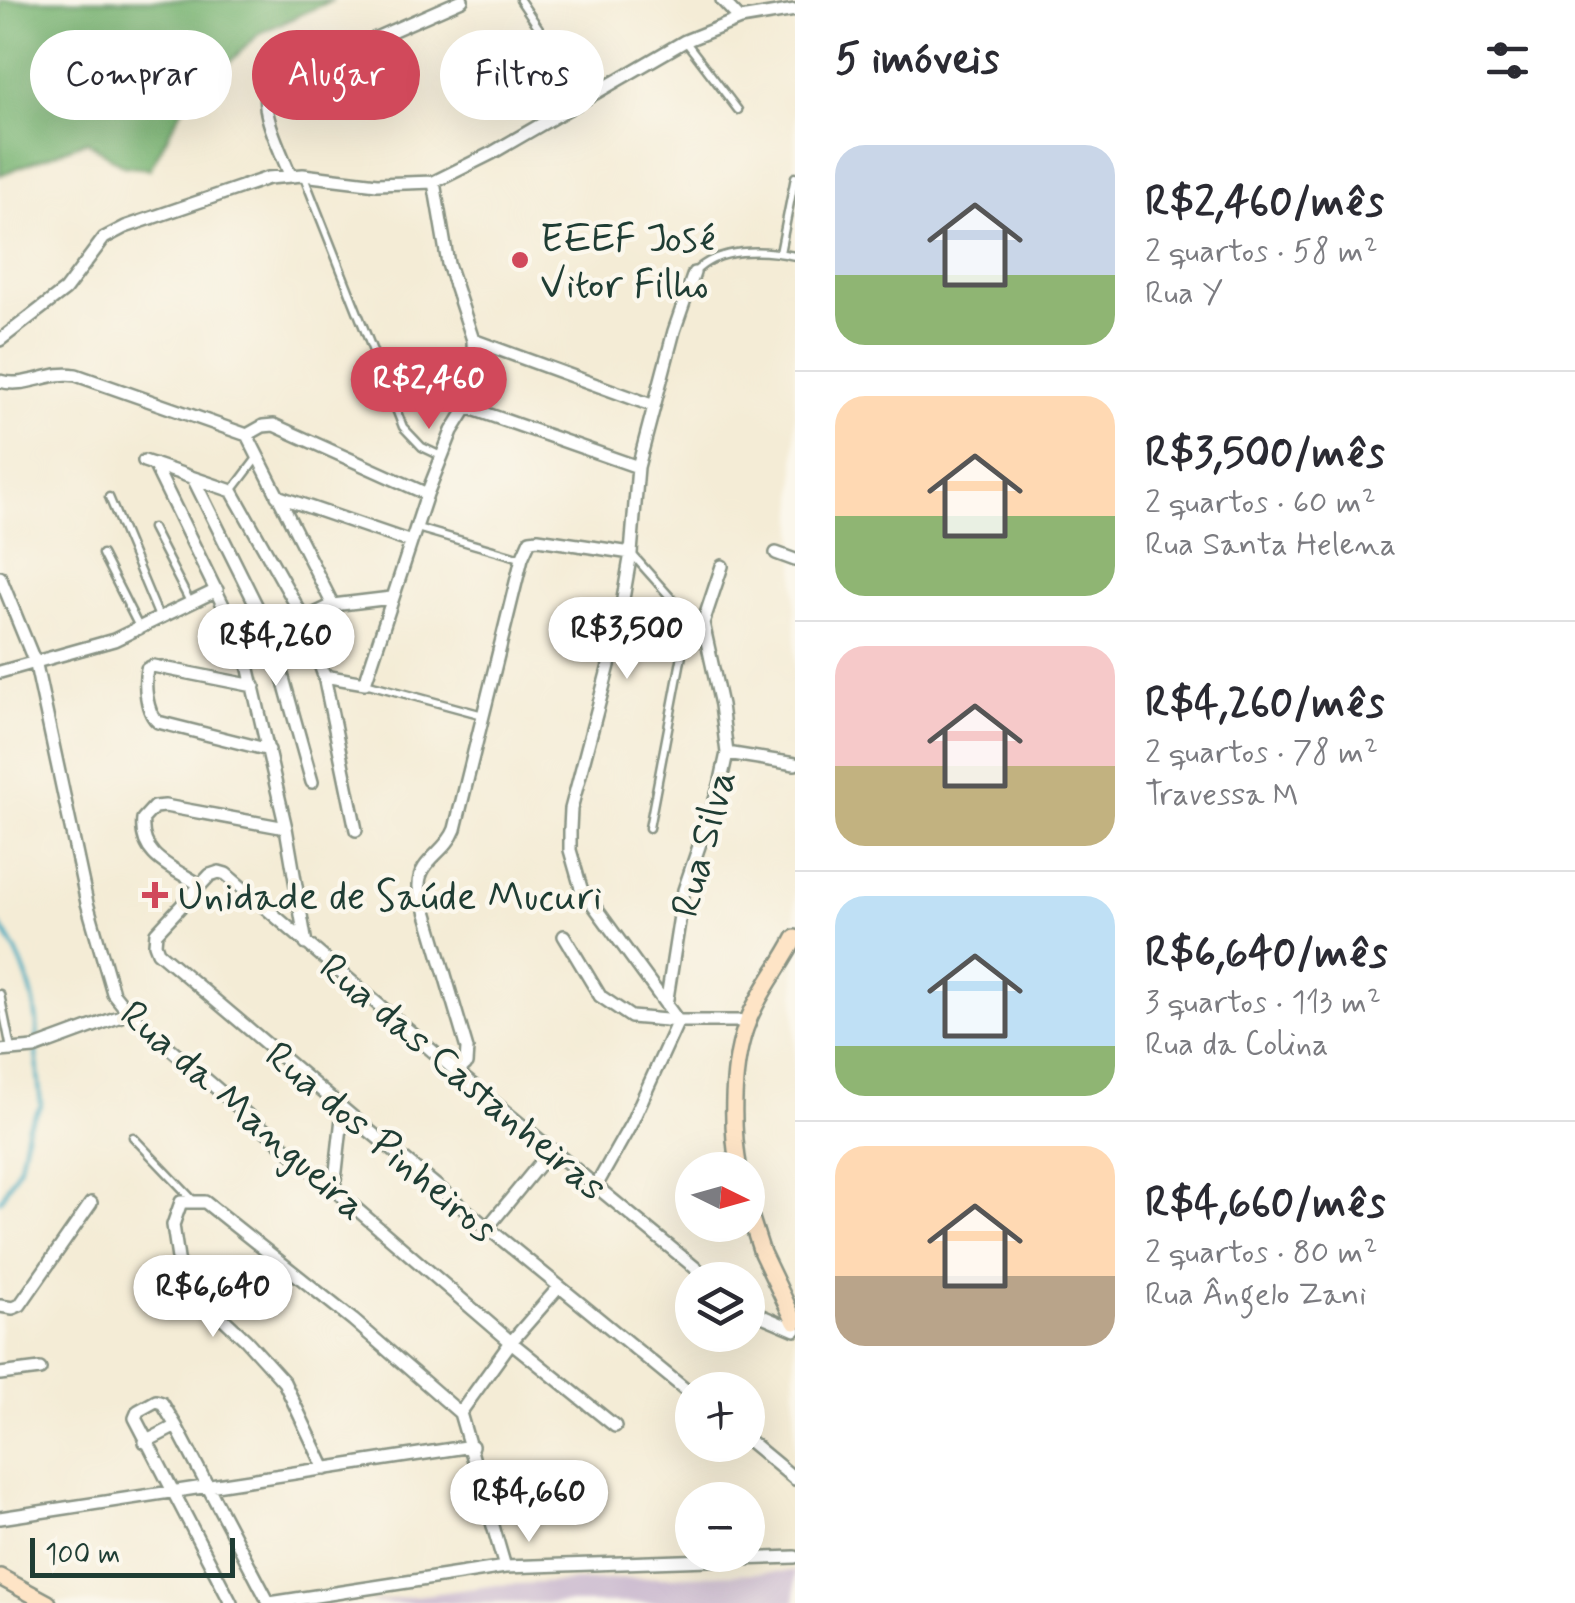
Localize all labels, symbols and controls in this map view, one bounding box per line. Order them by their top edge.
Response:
chip: Comprar [30,30,232,120]
chip: Alugar [252,30,420,120]
chip: Filtros [440,30,604,120]
text: 5 imóveis [835,33,999,88]
icon: filters [1480,33,1535,88]
text: R$2,460/mês [1145,176,1384,231]
icon: home [915,185,1035,305]
place label: EEEF José Vitor Filho [540,214,715,312]
text: 2 quartos · 58 m² [1145,231,1378,273]
marker: EEEF José Vitor Filho [509,249,531,271]
text: Rua Y [1145,273,1223,315]
pin: R$2,460 [337,347,521,432]
text: R$2,460 [373,358,485,400]
text: R$3,500/mês [1145,427,1385,482]
icon: home [915,436,1035,556]
text: 2 quartos · 60 m² [1145,482,1376,524]
text: Rua Santa Helena [1145,524,1396,566]
pin: R$3,500 [535,597,719,682]
pin: R$4,260 [184,604,368,689]
text: R$3,500 [570,608,684,650]
text: R$4,260 [220,615,332,657]
text: R$4,260/mês [1145,677,1385,732]
icon: home [915,686,1035,806]
text: 2 quartos · 78 m² [1145,732,1378,774]
street label: Rua Silva [660,765,749,923]
text: Travessa M [1145,774,1299,816]
place label: Unidade de Saúde Mucuri [178,872,602,924]
marker: Unidade de Saúde Mucuri [142,882,168,908]
text: R$6,640/mês [1145,927,1388,982]
icon: home [915,936,1035,1056]
street label: Rua das Castanheiras [307,943,617,1214]
text: 3 quartos · 113 m² [1145,982,1381,1024]
street label: Rua da Mangueira [108,990,376,1233]
text: Rua da Colina [1145,1024,1329,1066]
street label: Rua dos Pinheiros [253,1031,507,1256]
north arrow [675,1152,765,1242]
map controls [675,1152,765,1572]
text: R$4,660/mês [1145,1177,1386,1232]
icon: home [915,1186,1035,1306]
text: 2 quartos · 80 m² [1145,1232,1377,1274]
pin: R$6,640 [121,1255,305,1340]
button: layers [675,1262,765,1352]
text: R$6,640 [155,1266,271,1308]
text: Rua Ângelo Zani [1145,1274,1367,1316]
button: + [675,1372,765,1462]
pin: R$4,660 [437,1460,621,1545]
text: R$4,660 [472,1471,586,1513]
button: − [675,1482,765,1572]
scale bar [30,1533,235,1578]
text: 100 m [45,1537,120,1574]

